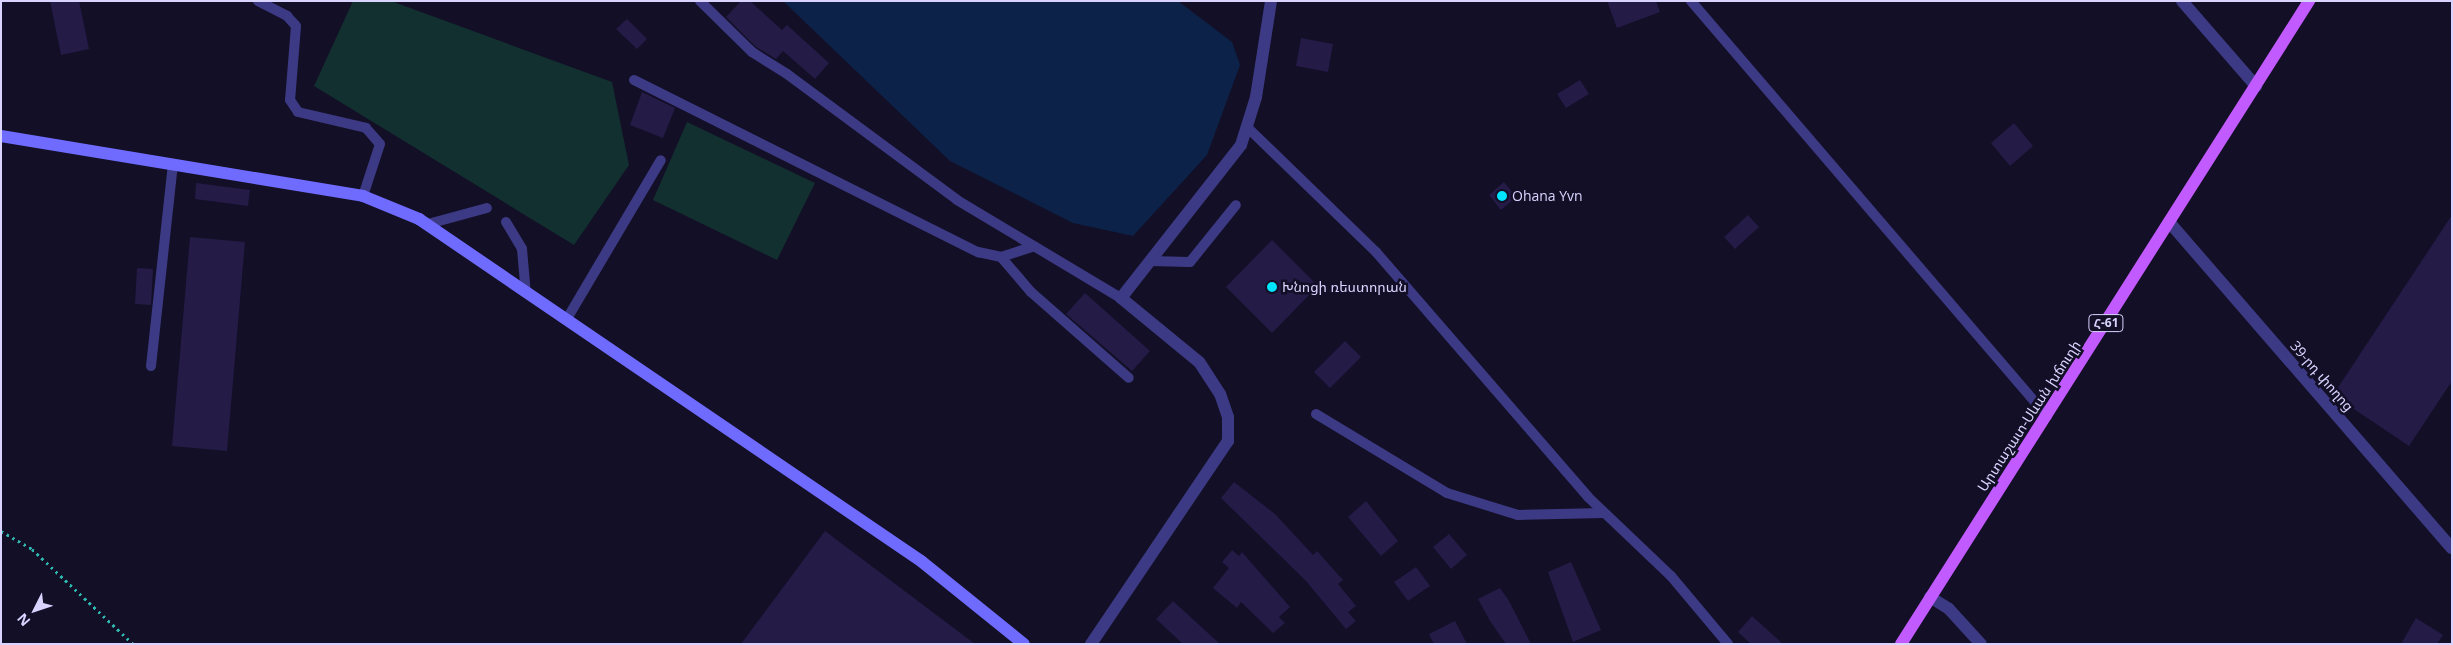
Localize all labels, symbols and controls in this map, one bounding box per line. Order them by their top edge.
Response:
place label: Ohana Yvn [1512,188,1583,204]
marker: Ohana Yvn [1496,190,1508,202]
place label: Խնոցի ռեստորան [1282,279,1407,295]
marker: Խնոցի ռեստորան [1266,281,1278,293]
road number: Հ-61 [2087,314,2125,332]
street label: Արտաշատ-Սևան խճուղի [1974,337,2084,495]
street label: 39-րդ փողոց [2287,337,2357,415]
north arrow [10,585,60,635]
text: N [12,610,34,631]

